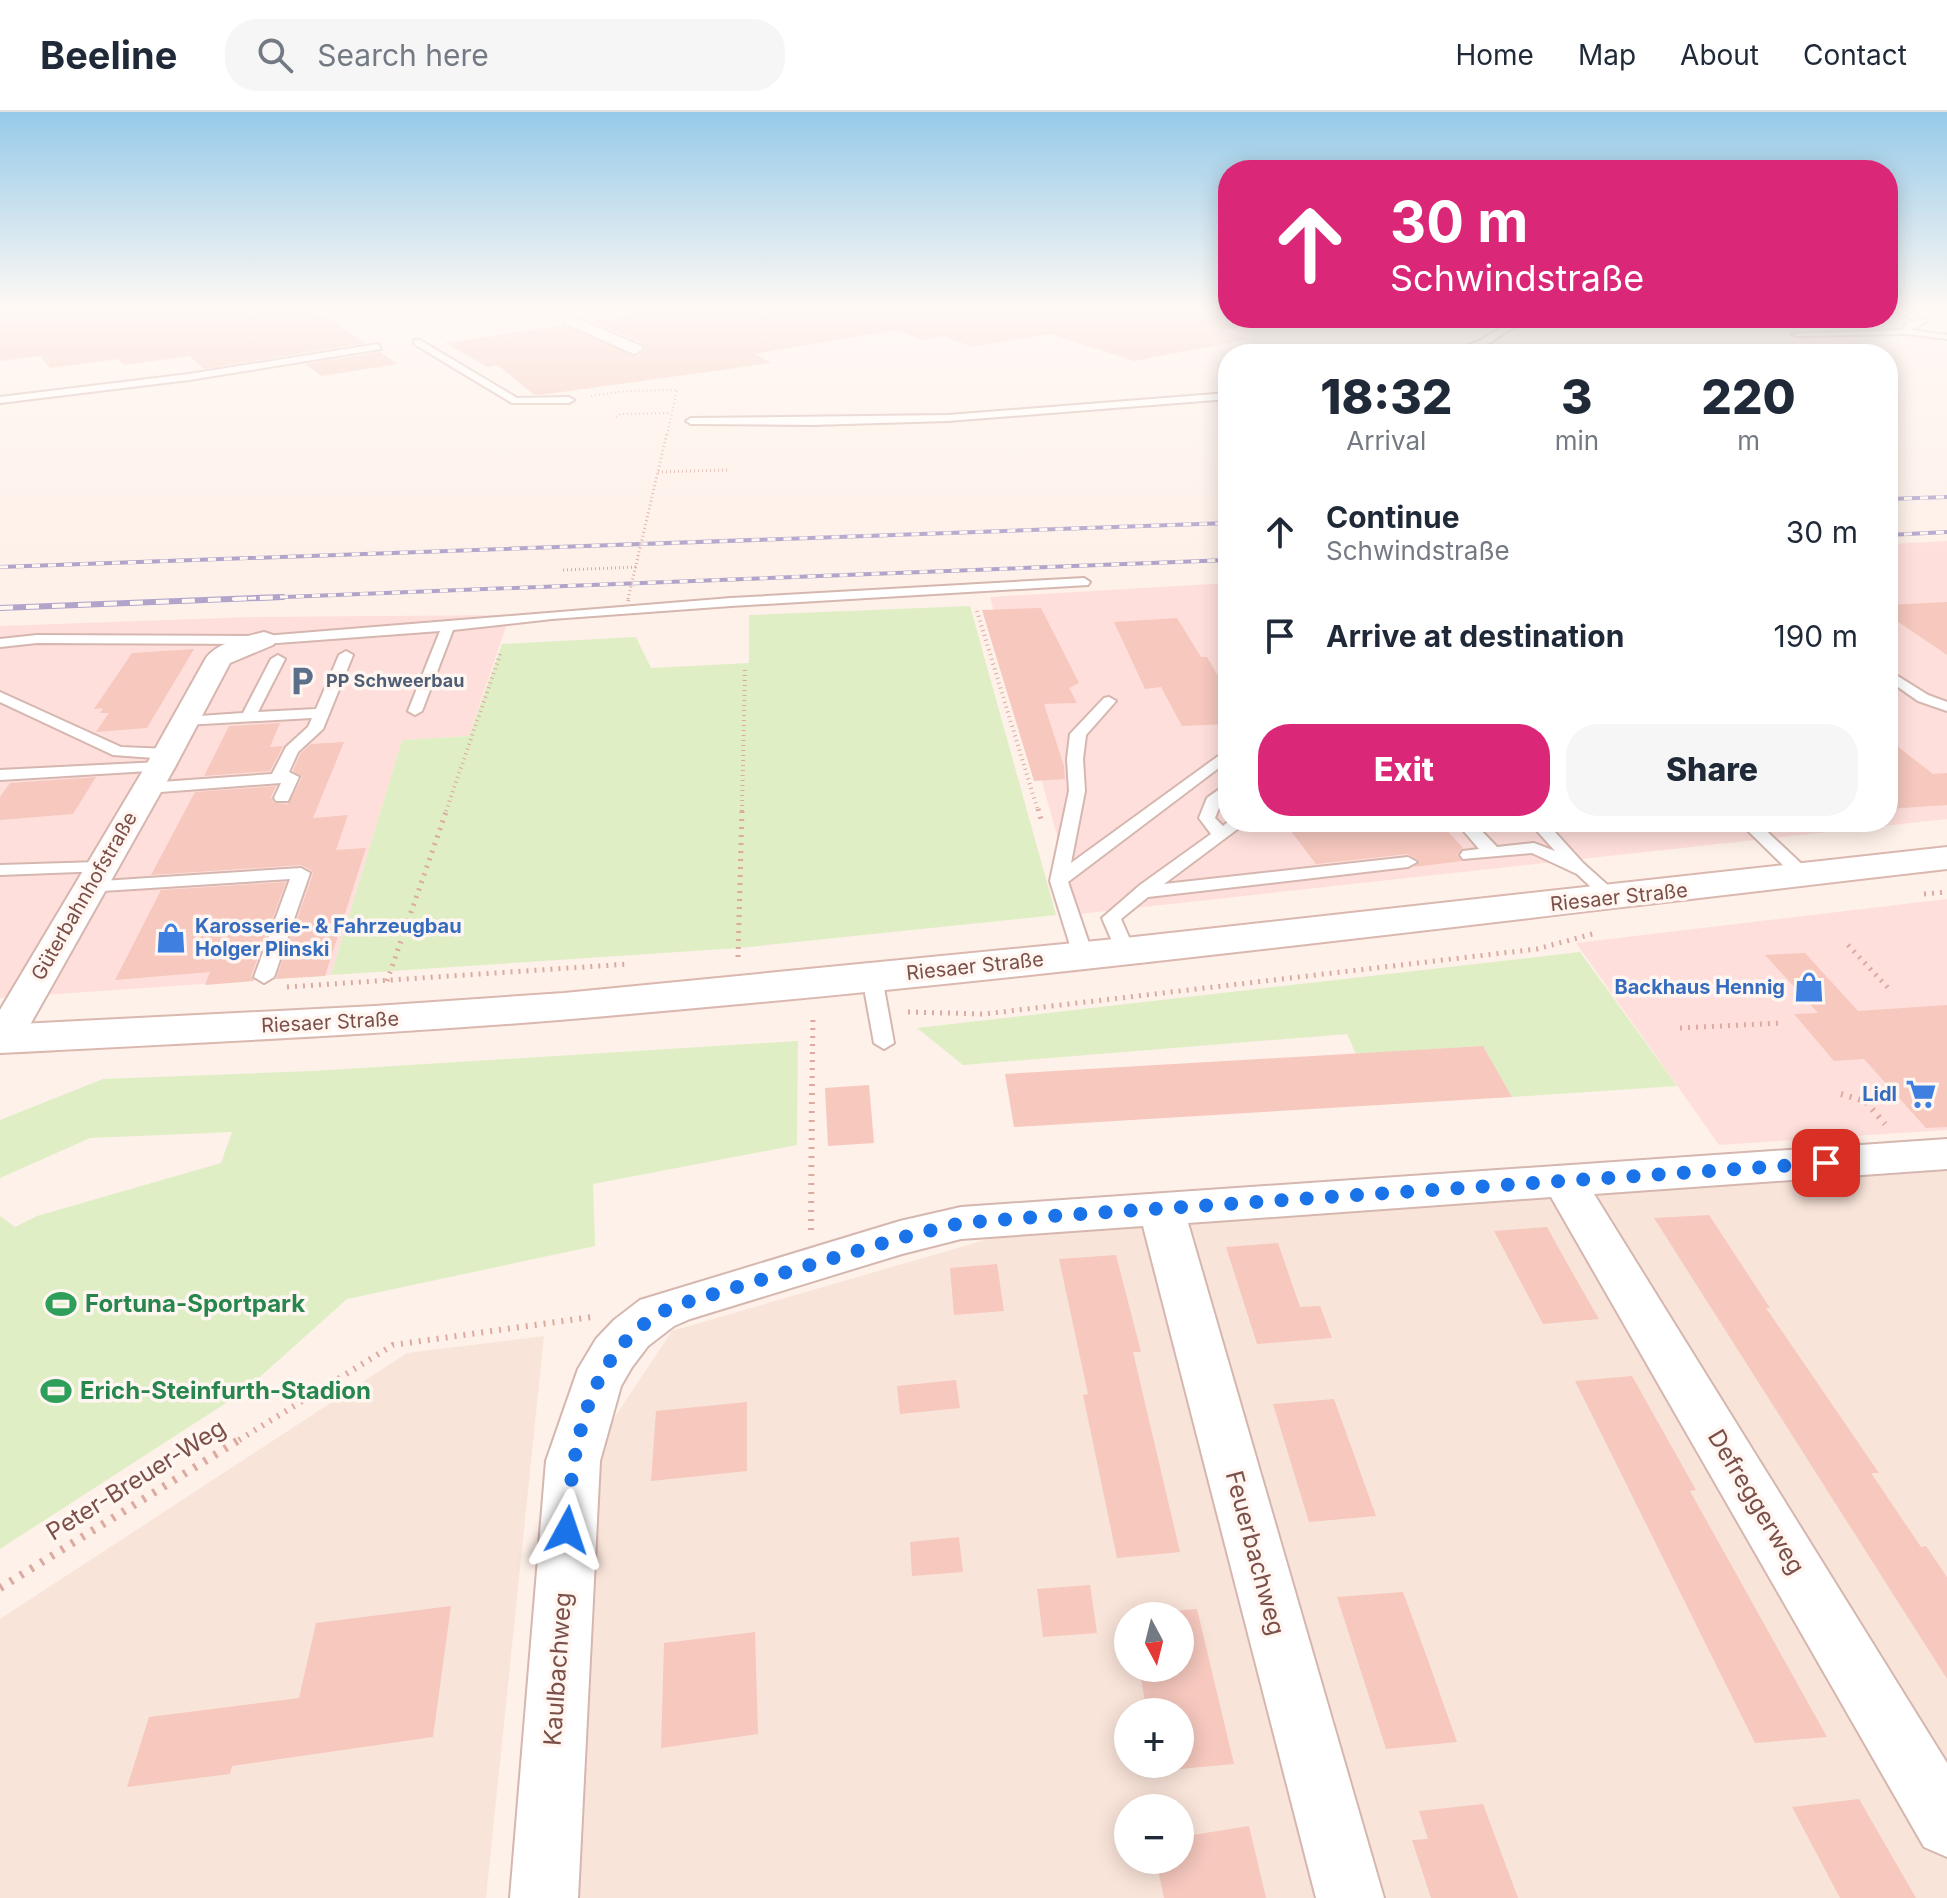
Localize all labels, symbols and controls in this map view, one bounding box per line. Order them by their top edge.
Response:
search box [225,19,785,91]
text: Beeline [40,32,177,78]
icon: search [253,33,297,77]
text: Search here [317,37,489,73]
text: Home [1455,38,1534,72]
text: Map [1578,38,1636,72]
text: About [1680,38,1759,72]
text: Contact [1803,38,1907,72]
text: 30 m [1390,188,1528,256]
icon: ahead [1258,192,1362,296]
text: Schwindstraße [1390,256,1644,300]
text: 18:32 [1320,367,1452,426]
text: 3 [1561,367,1593,426]
text: 220 [1701,367,1796,426]
text: Arrival [1346,425,1426,456]
text: min [1555,425,1599,456]
text: m [1737,425,1760,456]
text: Continue [1326,499,1460,535]
icon: ahead [1258,510,1302,554]
text: 30 m [1786,514,1858,550]
text: Schwindstraße [1326,535,1510,566]
icon: arrive [1258,614,1302,658]
text: Arrive at destination [1326,618,1624,654]
text: 190 m [1774,618,1858,654]
parking icon: PP Schweerbau [285,664,319,698]
place label: PP Schweerbau [326,670,464,691]
button: Exit [1258,724,1550,816]
button: Share [1566,724,1858,816]
street label: Güterbahnhofstraße [26,807,142,985]
street label: Riesaer Straße [1549,878,1689,916]
place label: Karosserie- & Fahrzeugbau Holger Plinski [195,914,462,961]
shop icon: Karosserie- & Fahrzeugbau Holger Plinski [154,921,188,955]
street label: Riesaer Straße [905,947,1045,985]
shop icon: Backhaus Hennig [1792,970,1826,1004]
place label: Backhaus Hennig [1615,975,1785,999]
street label: Riesaer Straße [260,1006,400,1038]
supermarket icon: Lidl [1904,1077,1938,1111]
place label: Lidl [1862,1082,1897,1106]
pin [1792,1129,1860,1197]
icon: arrive [1804,1141,1848,1185]
sports icon: Fortuna-Sportpark [44,1287,78,1321]
place label: Fortuna-Sportpark [85,1289,305,1318]
sports icon: Erich-Steinfurth-Stadion [39,1374,73,1408]
place label: Erich-Steinfurth-Stadion [80,1376,371,1405]
street label: Peter-Breuer-Weg [41,1413,231,1546]
street label: Defreggerweg [1702,1424,1811,1579]
street label: Feuerbachweg [1220,1467,1291,1638]
position arrow [525,1488,609,1572]
street label: Kaulbachweg [538,1591,577,1747]
north arrow [1114,1602,1194,1682]
map controls [1114,1602,1194,1874]
button: + [1114,1698,1194,1778]
button: − [1114,1794,1194,1874]

